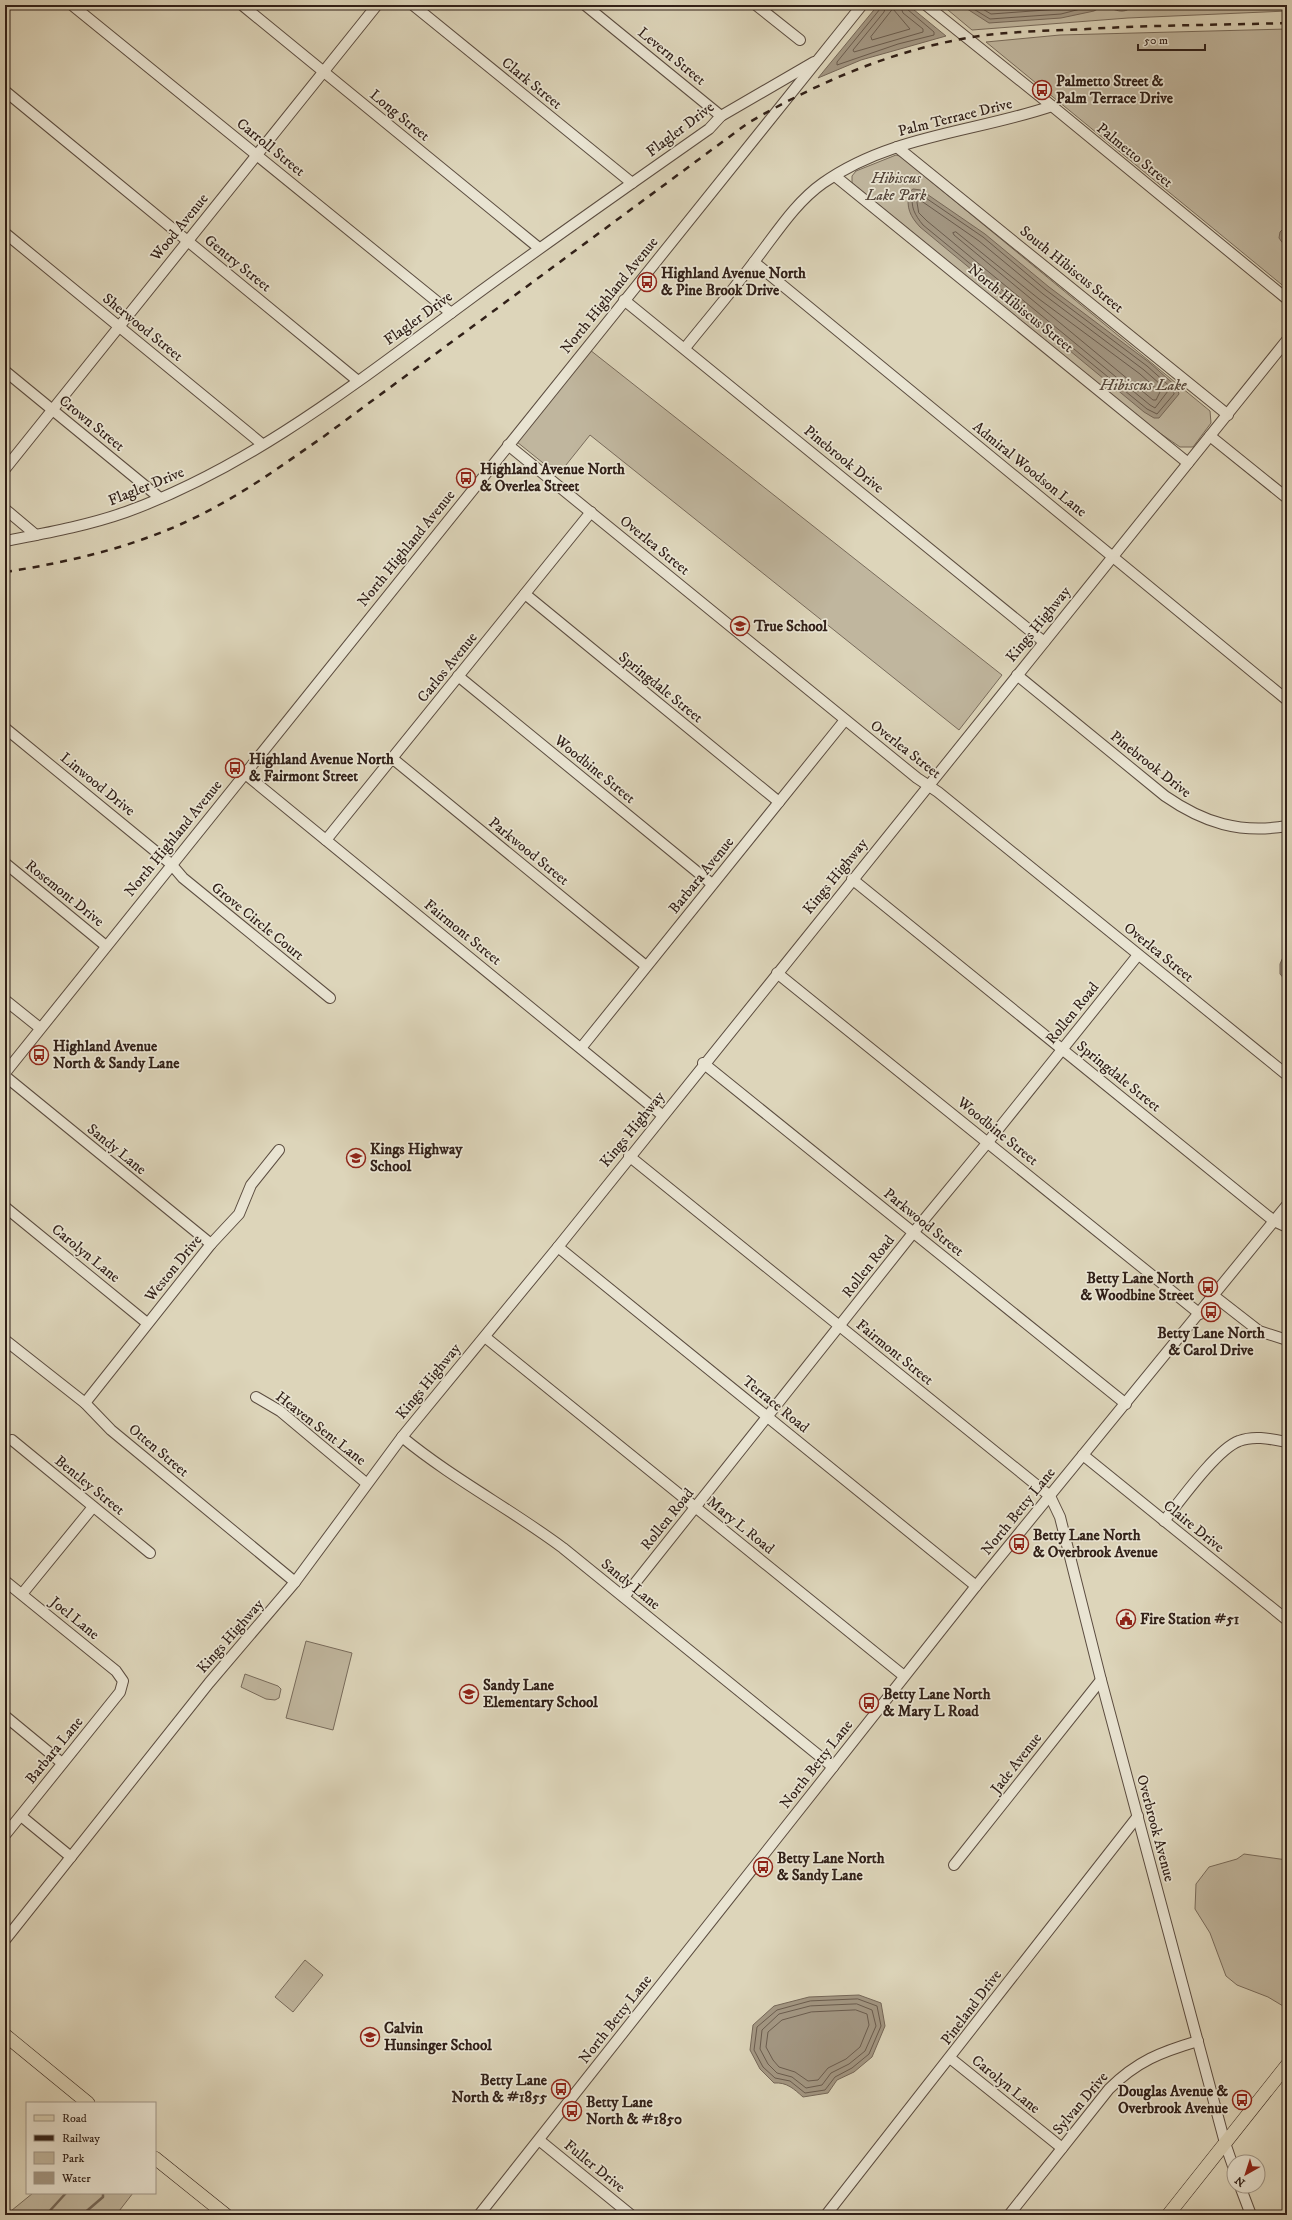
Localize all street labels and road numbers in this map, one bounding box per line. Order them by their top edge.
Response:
street label: Levern Street [634,23,710,90]
street label: Clark Street [498,53,566,114]
street label: Long Street [366,85,434,146]
street label: Palm Terrace Drive [896,94,1014,141]
street label: Flagler Drive [643,98,718,161]
street label: Carroll Street [233,114,309,181]
street label: Palmetto Street [1093,119,1177,192]
street label: Wood Avenue [146,190,212,266]
street label: South Hibiscus Street [1016,222,1128,317]
street label: Gentry Street [200,231,275,296]
street label: North Highland Avenue [556,233,662,358]
street label: North Hibiscus Street [964,260,1078,357]
street label: Flagler Drive [380,287,456,350]
street label: Sherwood Street [99,289,187,366]
street label: Crown Street [55,391,128,456]
street label: Admiral Woodson Lane [969,417,1091,521]
street label: Pinebrook Drive [800,421,888,498]
street label: Flagler Drive [105,463,187,510]
street label: North Highland Avenue [353,486,459,611]
street label: Overlea Street [616,511,694,580]
street label: Kings Highway [1002,582,1075,666]
street label: Carlos Avenue [413,628,482,706]
street label: Springdale Street [615,648,707,727]
street label: Overlea Street [866,716,945,783]
street label: Pinebrook Drive [1106,727,1195,802]
street label: Woodbine Street [550,730,639,808]
street label: Linwood Drive [56,748,139,820]
street label: North Highland Avenue [120,776,226,901]
street label: Parkwood Street [484,813,573,890]
street label: Barbara Avenue [665,833,738,918]
street label: Kings Highway [799,834,872,918]
street label: Rosemont Drive [21,856,108,931]
street label: Grove Circle Court [207,878,308,965]
street label: Fairmont Street [420,895,505,970]
street label: Overlea Street [1120,918,1198,987]
street label: Rollen Road [1042,978,1104,1048]
street label: Springdale Street [1073,1037,1165,1116]
street label: Kings Highway [596,1087,669,1171]
street label: Woodbine Street [953,1092,1042,1170]
street label: Sandy Lane [83,1120,150,1179]
street label: Parkwood Street [879,1184,968,1261]
street label: Carolyn Lane [48,1220,124,1287]
street label: Weston Drive [140,1231,206,1306]
street label: Rollen Road [838,1231,899,1301]
street label: Fairmont Street [852,1315,937,1390]
street label: Kings Highway [392,1339,465,1423]
street label: Terrace Road [738,1372,813,1437]
street label: Heaven Sent Lane [272,1387,370,1470]
street label: Otten Street [125,1420,193,1481]
street label: Bentley Street [51,1451,129,1520]
street label: North Betty Lane [977,1464,1060,1559]
street label: Rollen Road [637,1484,699,1554]
street label: Mary L Road [703,1492,779,1559]
street label: Claire Drive [1159,1496,1228,1557]
street label: Sandy Lane [597,1555,664,1614]
street label: Joel Lane [45,1591,103,1644]
street label: Kings Highway [193,1595,268,1677]
street label: Barbara Lane [21,1713,87,1788]
street label: North Betty Lane [776,1716,857,1813]
street label: Jade Avenue [985,1729,1046,1799]
street label: Overbrook Avenue [1132,1773,1179,1884]
street label: Pineland Drive [937,1966,1006,2049]
street label: North Betty Lane [575,1971,656,2068]
street label: Carolyn Lane [968,2051,1044,2118]
street label: Sylvan Drive [1049,2068,1112,2139]
street label: Fuller Drive [560,2136,629,2197]

